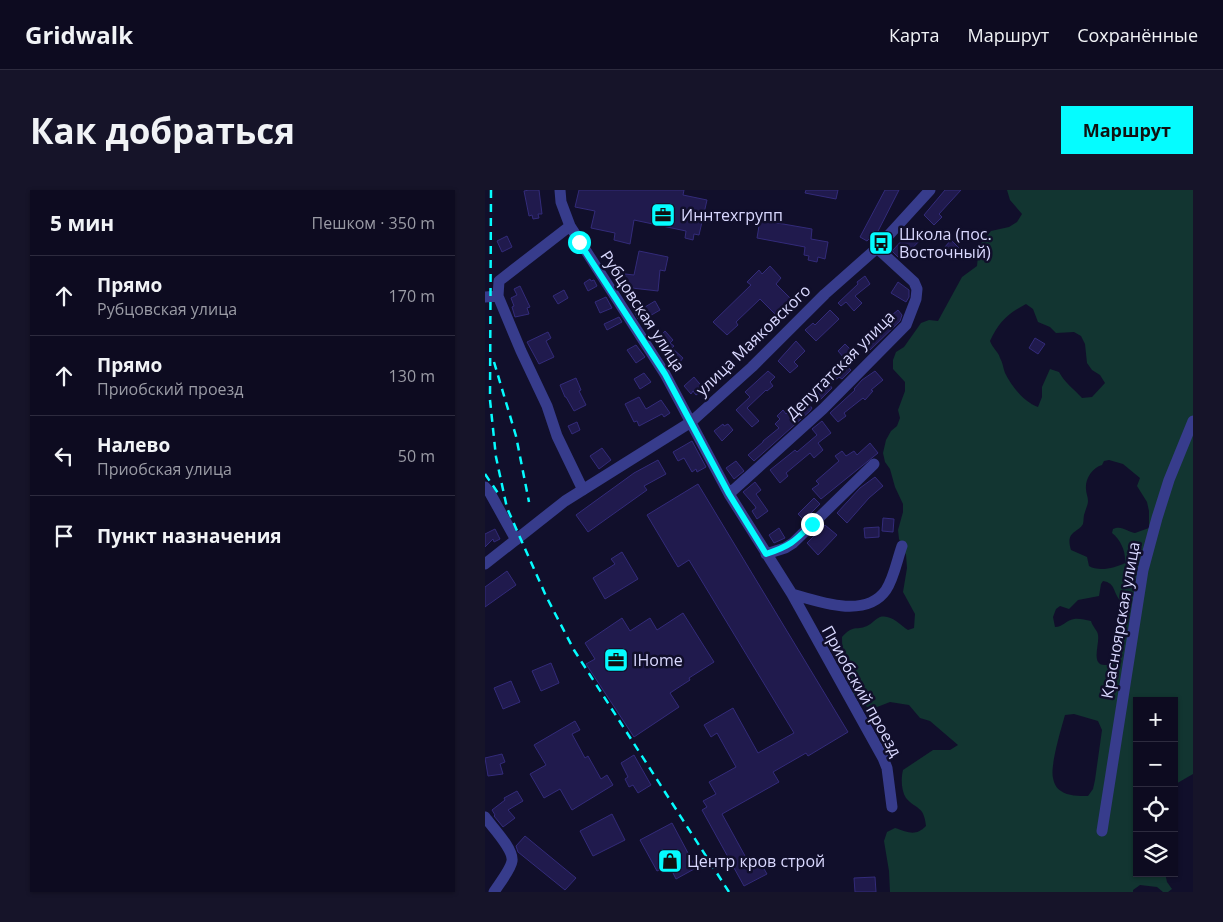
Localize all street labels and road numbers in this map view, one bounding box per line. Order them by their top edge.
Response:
street label: Рубцовская улица [596,246,690,376]
street label: улица Маяковского [691,279,815,401]
street label: Депутатская улица [781,306,899,424]
street label: Красноярская улица [1095,540,1145,700]
street label: Приобский проезд [817,622,907,760]

